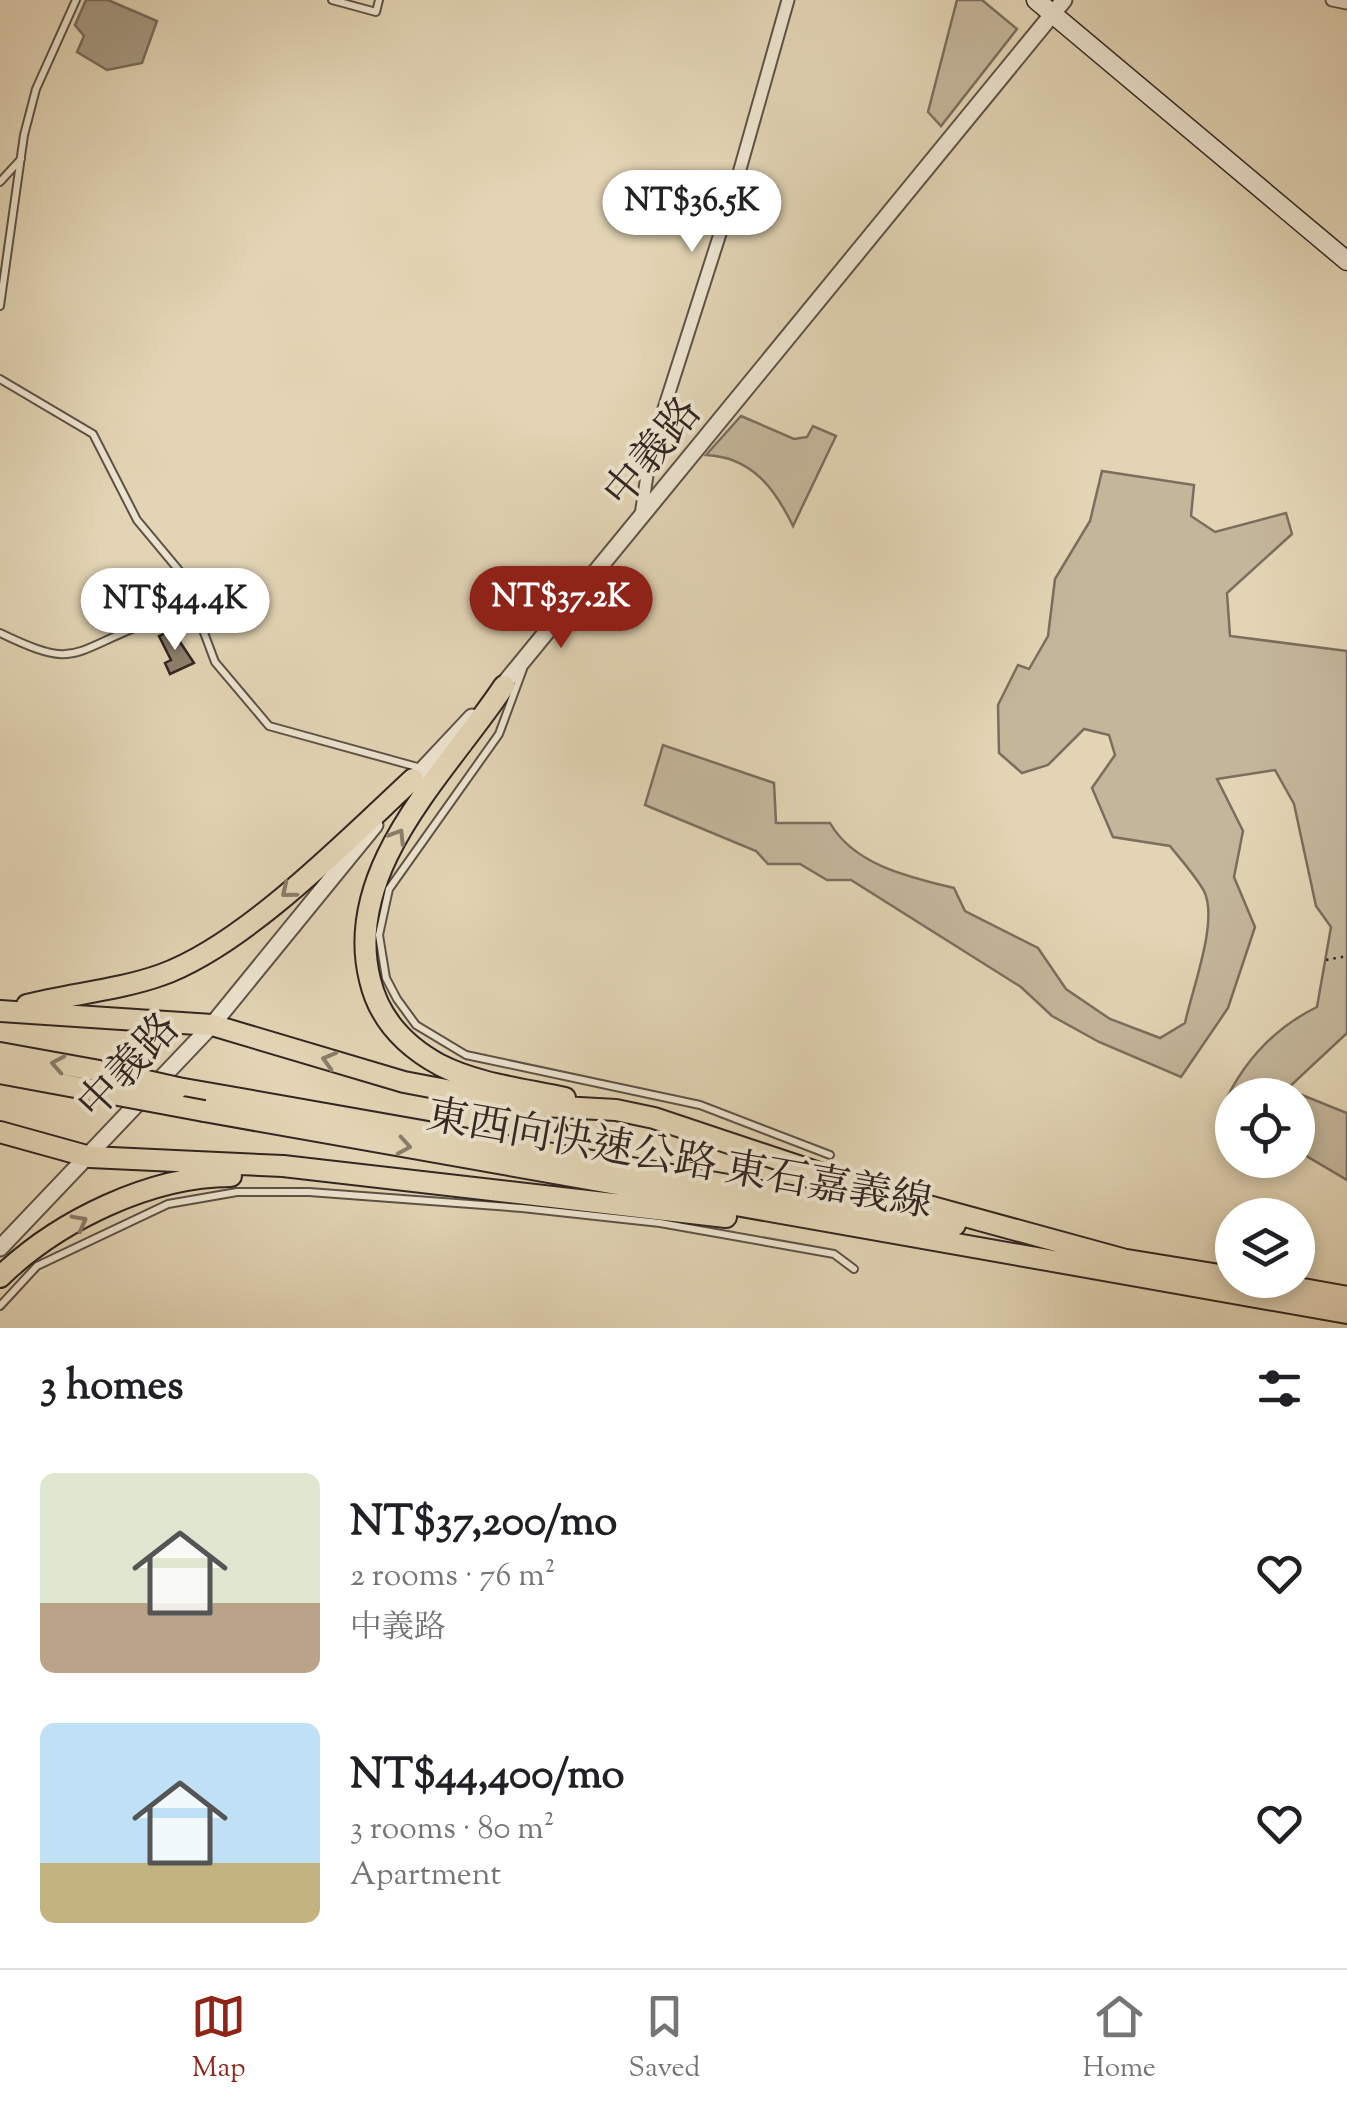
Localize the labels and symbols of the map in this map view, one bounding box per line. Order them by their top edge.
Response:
pin: NT$36.5K [589,170,795,255]
street label: 中義路 [592,386,718,522]
pin: NT$37.2K [458,566,664,651]
pin: NT$44.4K [72,568,278,653]
one-way arrow [386,829,405,847]
one-way arrow [281,879,299,897]
street label: 中義路 [66,1002,196,1135]
one-way arrow [321,1051,338,1072]
one-way arrow [50,1054,67,1075]
street label: 東西向快速公路 東石嘉義線 [421,1088,937,1236]
one-way arrow [395,1135,412,1156]
one-way arrow [69,1214,87,1234]

